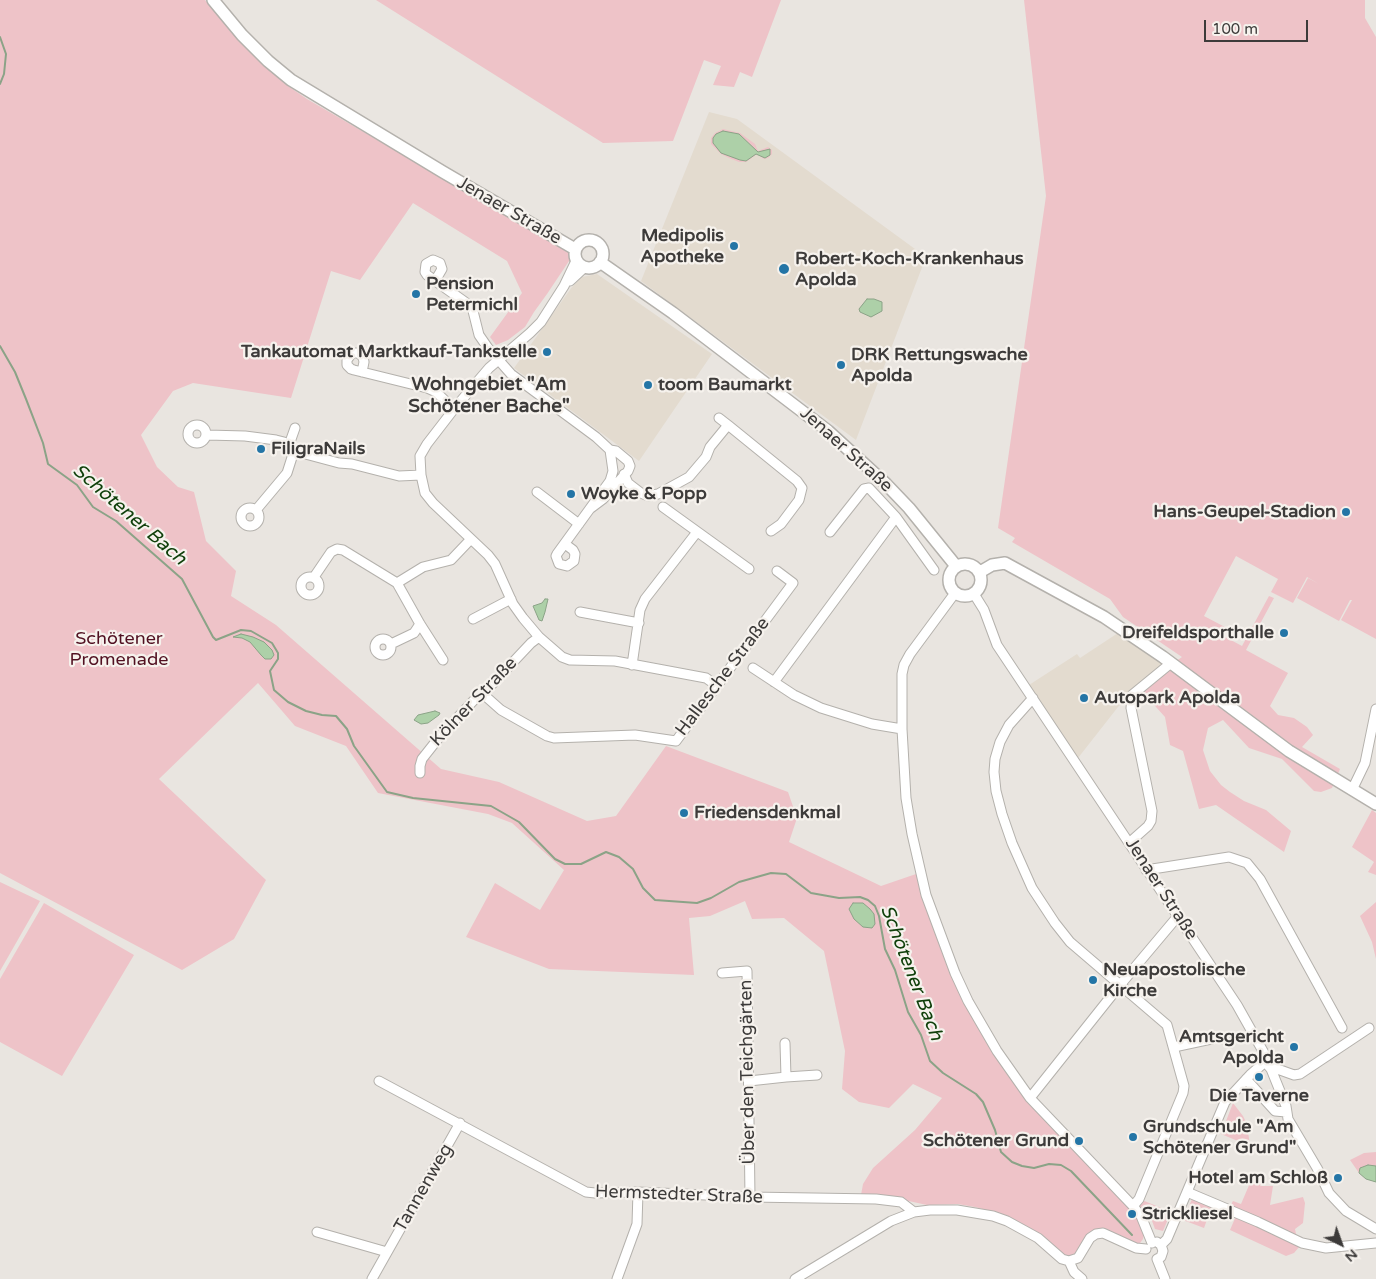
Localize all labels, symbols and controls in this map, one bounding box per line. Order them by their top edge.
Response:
scale bar [1206,10,1310,42]
text: 100 m [1212,20,1258,38]
street label: Jenaer Straße [453,172,565,250]
place label: Medipolis Apotheke [641,225,724,268]
marker: Medipolis Apotheke [728,240,740,252]
place label: Robert-Koch-Krankenhaus Apolda [795,248,1024,290]
marker: Robert-Koch-Krankenhaus Apolda [777,262,791,276]
place label: Pension Petermichl [426,273,518,316]
marker: Pension Petermichl [410,288,422,300]
place label: Tankautomat Marktkauf-Tankstelle [241,341,537,363]
place label: DRK Rettungswache Apolda [851,344,1028,386]
marker: Tankautomat Marktkauf-Tankstelle [541,346,553,358]
marker: DRK Rettungswache Apolda [835,359,847,371]
district label: Wohngebiet "Am Schötener Bache" [408,374,570,418]
place label: toom Baumarkt [658,374,792,396]
marker: toom Baumarkt [642,379,654,391]
street label: Jenaer Straße [795,403,897,497]
place label: FiligraNails [271,438,365,460]
marker: FiligraNails [255,443,267,455]
water label: Schötener Bach [68,460,190,570]
place label: Woyke & Popp [581,483,707,505]
marker: Woyke & Popp [565,488,577,500]
place label: Hans-Geupel-Stadion [1153,501,1336,523]
marker: Hans-Geupel-Stadion [1340,506,1352,518]
street label: Hallesche Straße [671,614,775,740]
place label: Dreifeldsporthalle [1122,622,1274,644]
marker: Dreifeldsporthalle [1278,627,1290,639]
park label: Schötener Promenade [70,628,168,670]
street label: Kölner Straße [426,653,522,751]
place label: Autopark Apolda [1094,687,1240,709]
marker: Autopark Apolda [1078,692,1090,704]
place label: Friedensdenkmal [694,802,841,824]
marker: Friedensdenkmal [678,807,690,819]
street label: Jenaer Straße [1120,834,1202,944]
water label: Schötener Bach [875,902,947,1044]
place label: Neuapostolische Kirche [1103,959,1245,1002]
marker: Neuapostolische Kirche [1087,974,1099,986]
street label: Über den Teichgärten [736,979,760,1165]
place label: Amtsgericht Apolda [1179,1026,1284,1068]
marker: Amtsgericht Apolda [1288,1041,1300,1053]
marker: Die Taverne [1253,1071,1265,1083]
place label: Die Taverne [1209,1085,1309,1107]
place label: Grundschule "Am Schötener Grund" [1143,1116,1296,1158]
place label: Schötener Grund [923,1130,1069,1152]
marker: Grundschule "Am Schötener Grund" [1127,1131,1139,1143]
marker: Schötener Grund [1073,1135,1085,1147]
street label: Tannenweg [390,1140,458,1236]
place label: Hotel am Schloß [1188,1167,1328,1189]
marker: Hotel am Schloß [1332,1172,1344,1184]
street label: Hermstedter Straße [595,1181,763,1209]
place label: Strickliesel [1142,1203,1233,1225]
marker: Strickliesel [1126,1208,1138,1220]
north arrow [1316,1219,1366,1269]
text: N [1342,1245,1361,1266]

